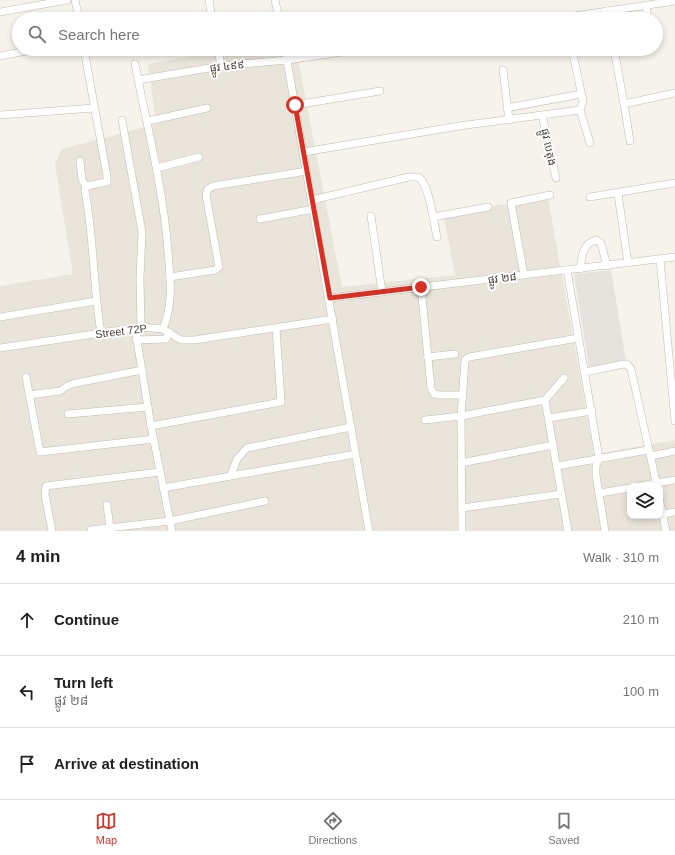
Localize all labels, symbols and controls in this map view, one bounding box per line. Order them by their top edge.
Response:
search box [12,12,663,56]
icon: search [26,23,48,45]
text: Search here [58,26,140,43]
street label: ផ្លូវ ៤៩៩ [209,58,245,78]
route start [286,96,304,114]
street label: ផ្លូវ បេតុង [535,127,559,168]
street label: ផ្លូវ ២៨ [487,270,518,290]
route end [412,278,430,296]
street label: Street 72P [94,322,148,340]
map controls [627,483,663,519]
button: layers [627,483,663,519]
text: 4 min [16,547,60,566]
text: Walk · 310 m [583,550,659,565]
icon: ahead [16,609,38,631]
text: Continue [54,611,119,628]
text: 210 m [623,612,659,627]
text: Turn left [54,674,113,691]
icon: left [16,681,38,703]
text: 100 m [623,684,659,699]
text: ផ្លូវ ២៨ [54,693,88,708]
icon: arrive [16,753,38,775]
text: Arrive at destination [54,755,199,772]
tab: Map [95,810,117,846]
tab: Directions [308,810,357,846]
tab: Saved [548,810,579,846]

